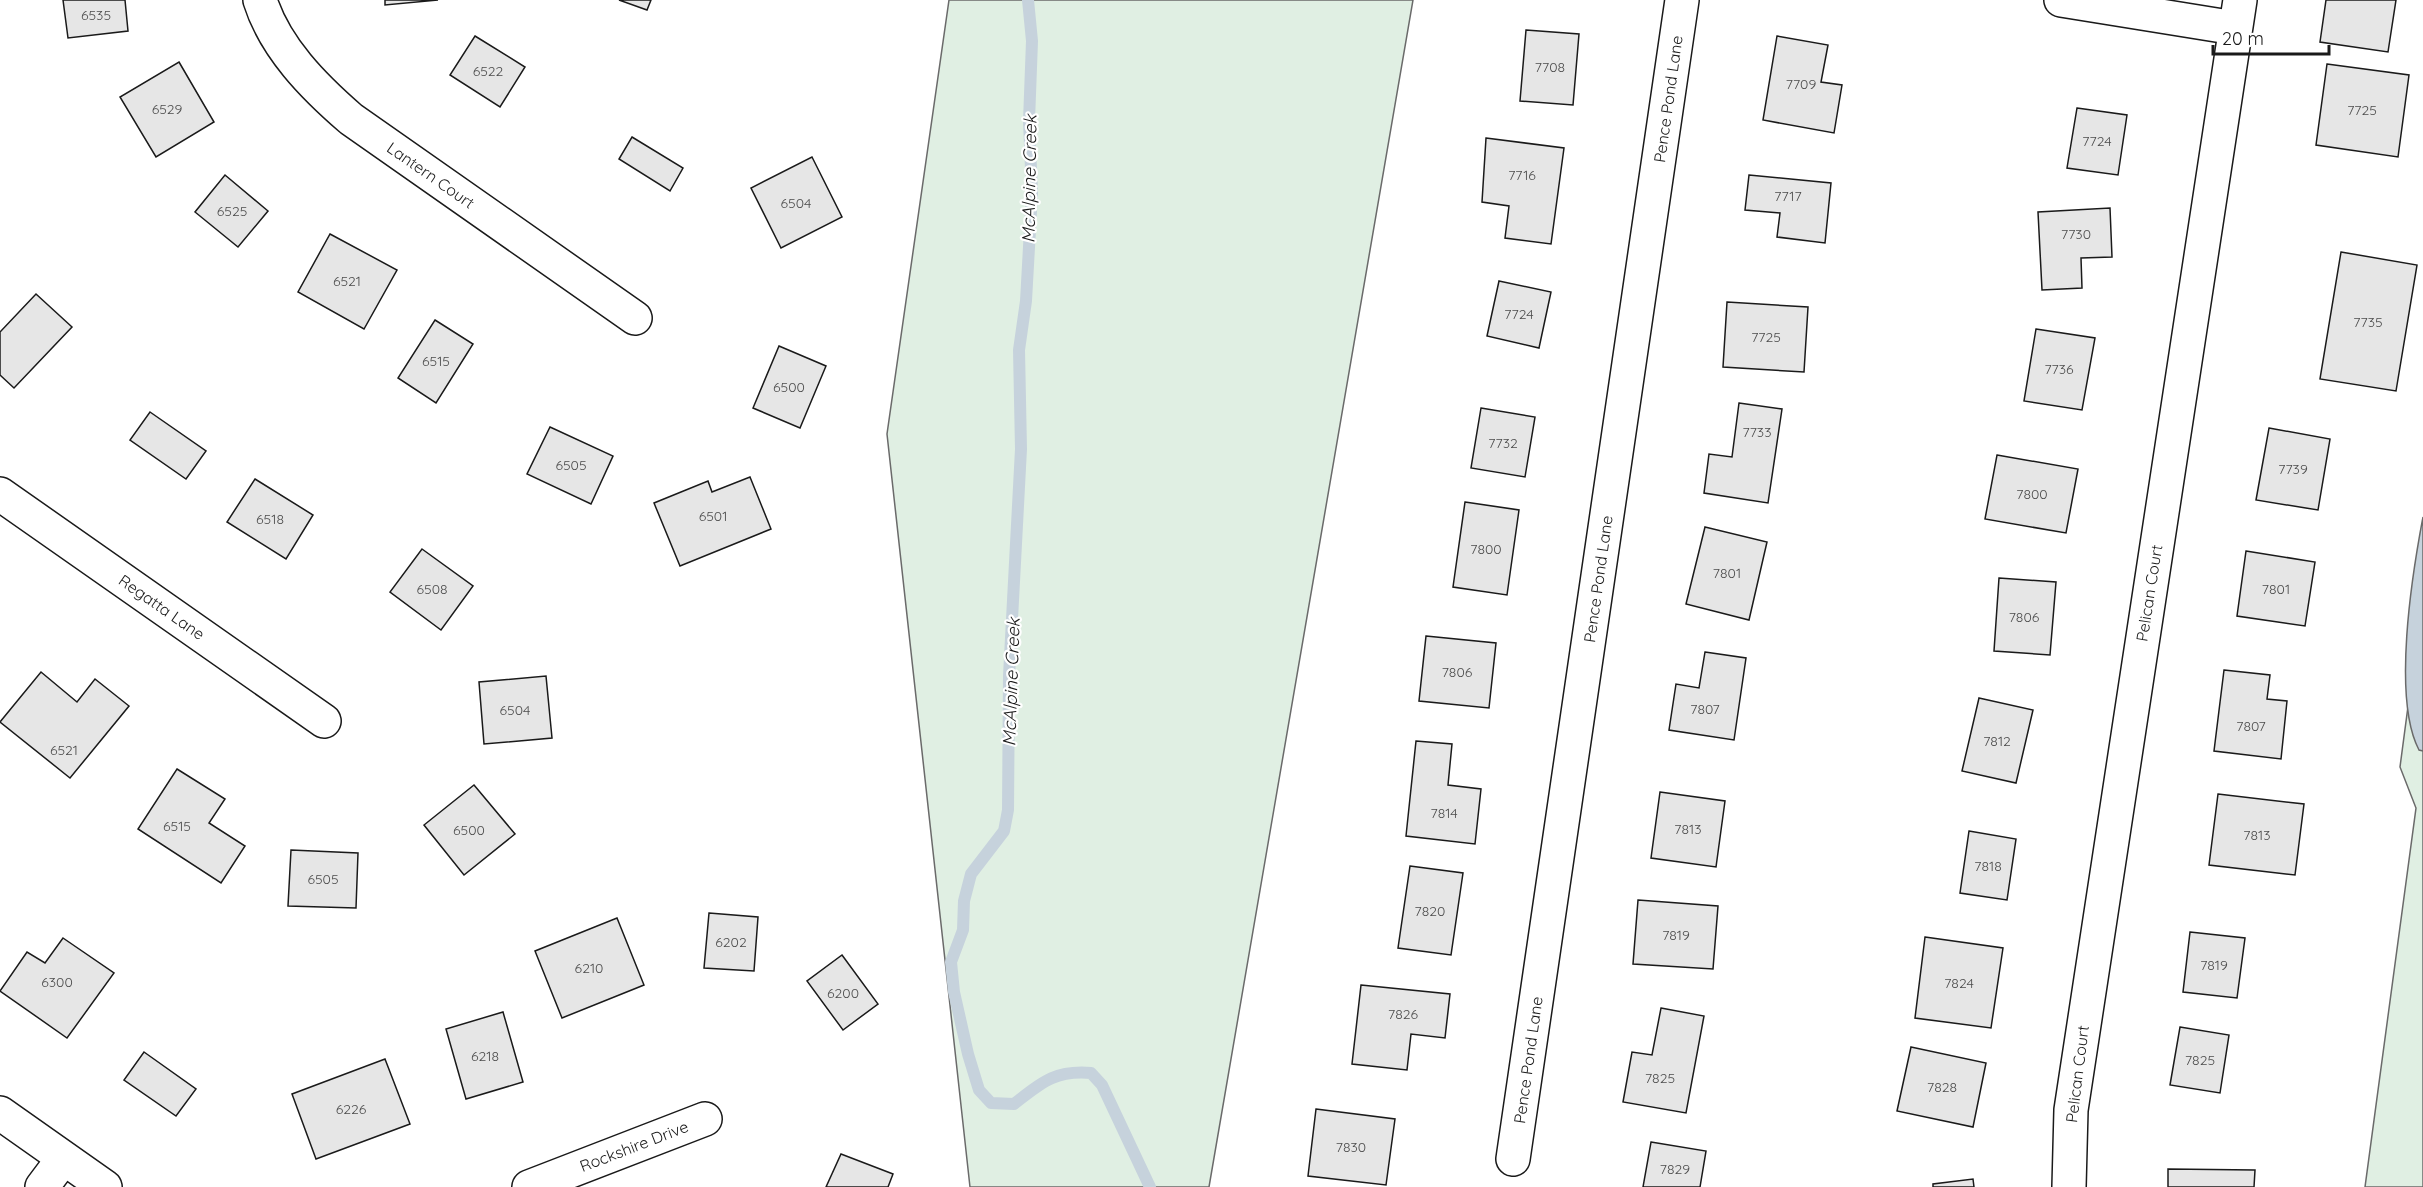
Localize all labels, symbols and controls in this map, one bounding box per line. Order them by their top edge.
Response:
house number: 6535 [81,6,111,24]
scale bar [2213,18,2328,56]
text: 20 m [2222,27,2264,50]
street label: Pence Pond Lane [1649,34,1687,164]
house number: 7708 [1535,58,1565,76]
house number: 6522 [473,62,504,80]
house number: 7709 [1786,75,1816,93]
house number: 6529 [152,100,183,118]
house number: 7725 [2347,101,2377,119]
water label: McAlpine Creek [1016,113,1042,243]
house number: 7724 [2082,132,2112,150]
street label: Lantern Court [383,137,479,213]
house number: 7716 [1508,166,1536,184]
house number: 7717 [1774,187,1802,205]
house number: 6504 [781,194,811,212]
house number: 6525 [217,202,247,220]
house number: 7730 [2061,225,2091,243]
house number: 6521 [333,272,361,290]
house number: 7724 [1504,305,1534,323]
house number: 7735 [2353,313,2383,331]
house number: 7725 [1751,328,1781,346]
house number: 6515 [422,352,450,370]
house number: 7736 [2044,360,2074,378]
house number: 6500 [773,378,805,396]
house number: 7733 [1742,423,1772,441]
house number: 7732 [1488,434,1518,452]
house number: 6505 [555,456,587,474]
house number: 7739 [2278,460,2308,478]
house number: 7800 [2016,485,2048,503]
house number: 6501 [699,507,727,525]
house number: 6518 [256,510,284,528]
street label: Pence Pond Lane [1579,514,1617,644]
house number: 7800 [1470,540,1502,558]
street label: Pelican Court [2131,543,2167,643]
house number: 7801 [1713,564,1741,582]
street label: Regatta Lane [115,570,209,644]
house number: 6508 [416,580,448,598]
house number: 7801 [2262,580,2290,598]
house number: 7806 [2009,608,2040,626]
water label: McAlpine Creek [997,616,1025,747]
house number: 7806 [1442,663,1473,681]
house number: 7807 [1690,700,1720,718]
house number: 6504 [500,701,530,719]
house number: 7807 [2236,717,2266,735]
house number: 7812 [1983,732,2011,750]
house number: 6521 [50,741,78,759]
house number: 7814 [1430,804,1458,822]
house number: 6515 [163,817,191,835]
house number: 7813 [1674,820,1702,838]
house number: 6500 [453,821,485,839]
house number: 7813 [2243,826,2271,844]
house number: 7818 [1974,857,2002,875]
house number: 6505 [307,870,339,888]
house number: 7820 [1415,902,1445,920]
house number: 7819 [1662,926,1690,944]
house number: 6202 [715,933,747,951]
house number: 7819 [2200,956,2228,974]
house number: 6210 [575,959,603,977]
house number: 6300 [41,973,73,991]
house number: 7824 [1944,974,1974,992]
house number: 6200 [827,984,859,1002]
street label: Pence Pond Lane [1509,995,1547,1125]
house number: 7826 [1388,1005,1418,1023]
street label: Pelican Court [2061,1024,2093,1124]
house number: 6218 [471,1047,499,1065]
house number: 7825 [2185,1051,2215,1069]
house number: 7825 [1645,1069,1675,1087]
house number: 7828 [1927,1078,1957,1096]
house number: 6226 [336,1100,367,1118]
street label: Rockshire Drive [577,1116,691,1176]
house number: 7830 [1336,1138,1366,1156]
house number: 7829 [1660,1160,1690,1178]

